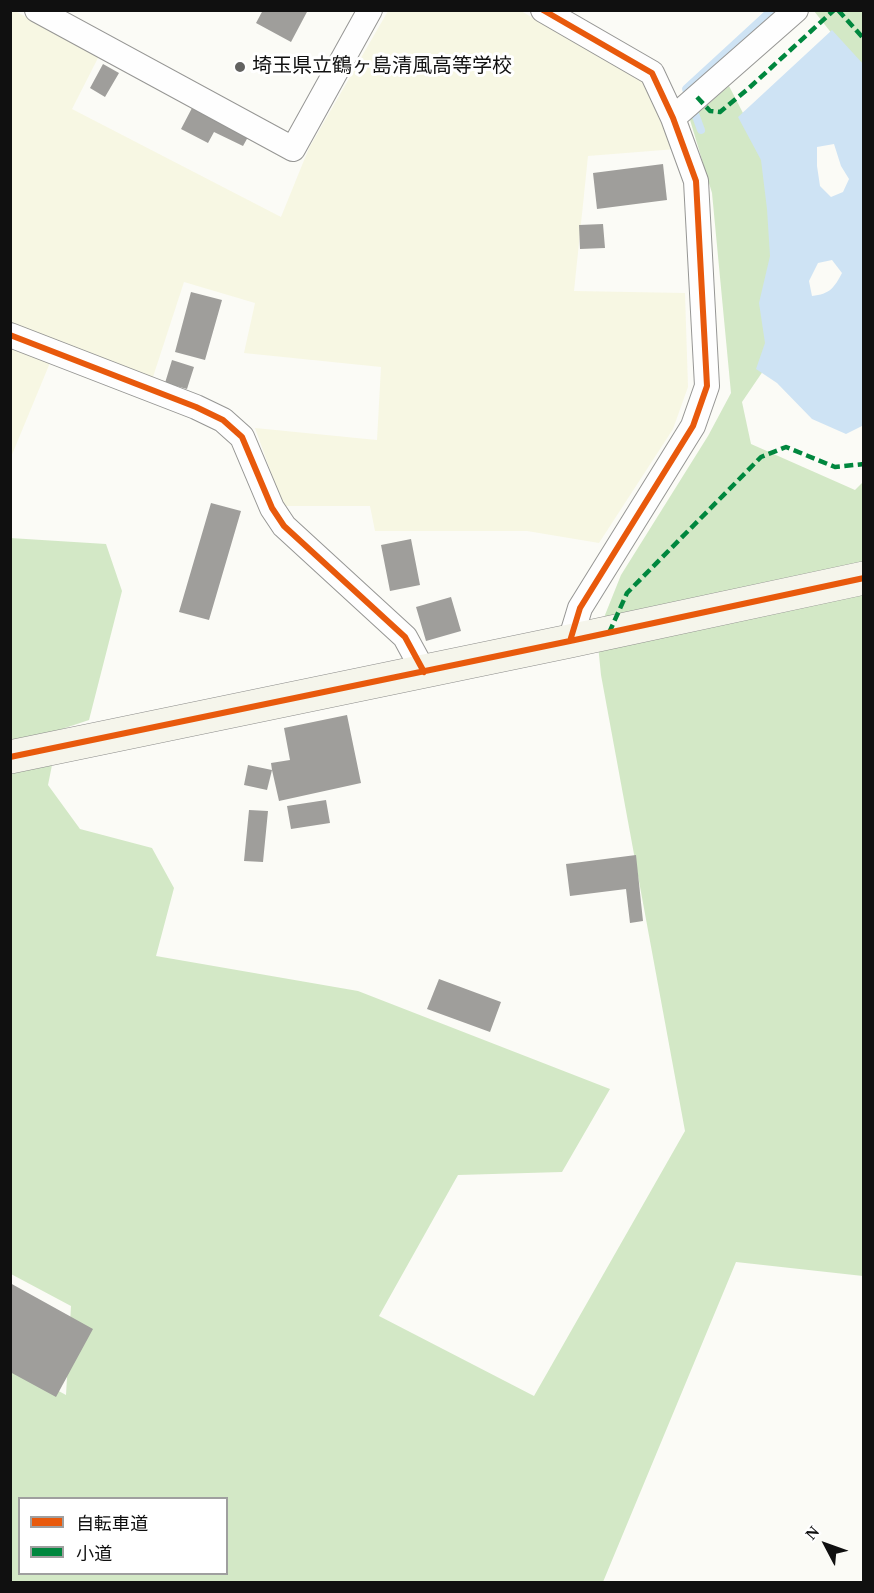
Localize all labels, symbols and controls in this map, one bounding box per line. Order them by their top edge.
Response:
place label: 埼玉県立鶴ヶ島清風高等学校 [252,55,512,79]
marker: 埼玉県立鶴ヶ島清風高等学校 [233,60,247,74]
legend [18,1497,228,1575]
text: 自転車道 [76,1514,148,1534]
north arrow [796,1515,856,1575]
text: N [802,1523,822,1543]
text: 小道 [76,1544,112,1564]

